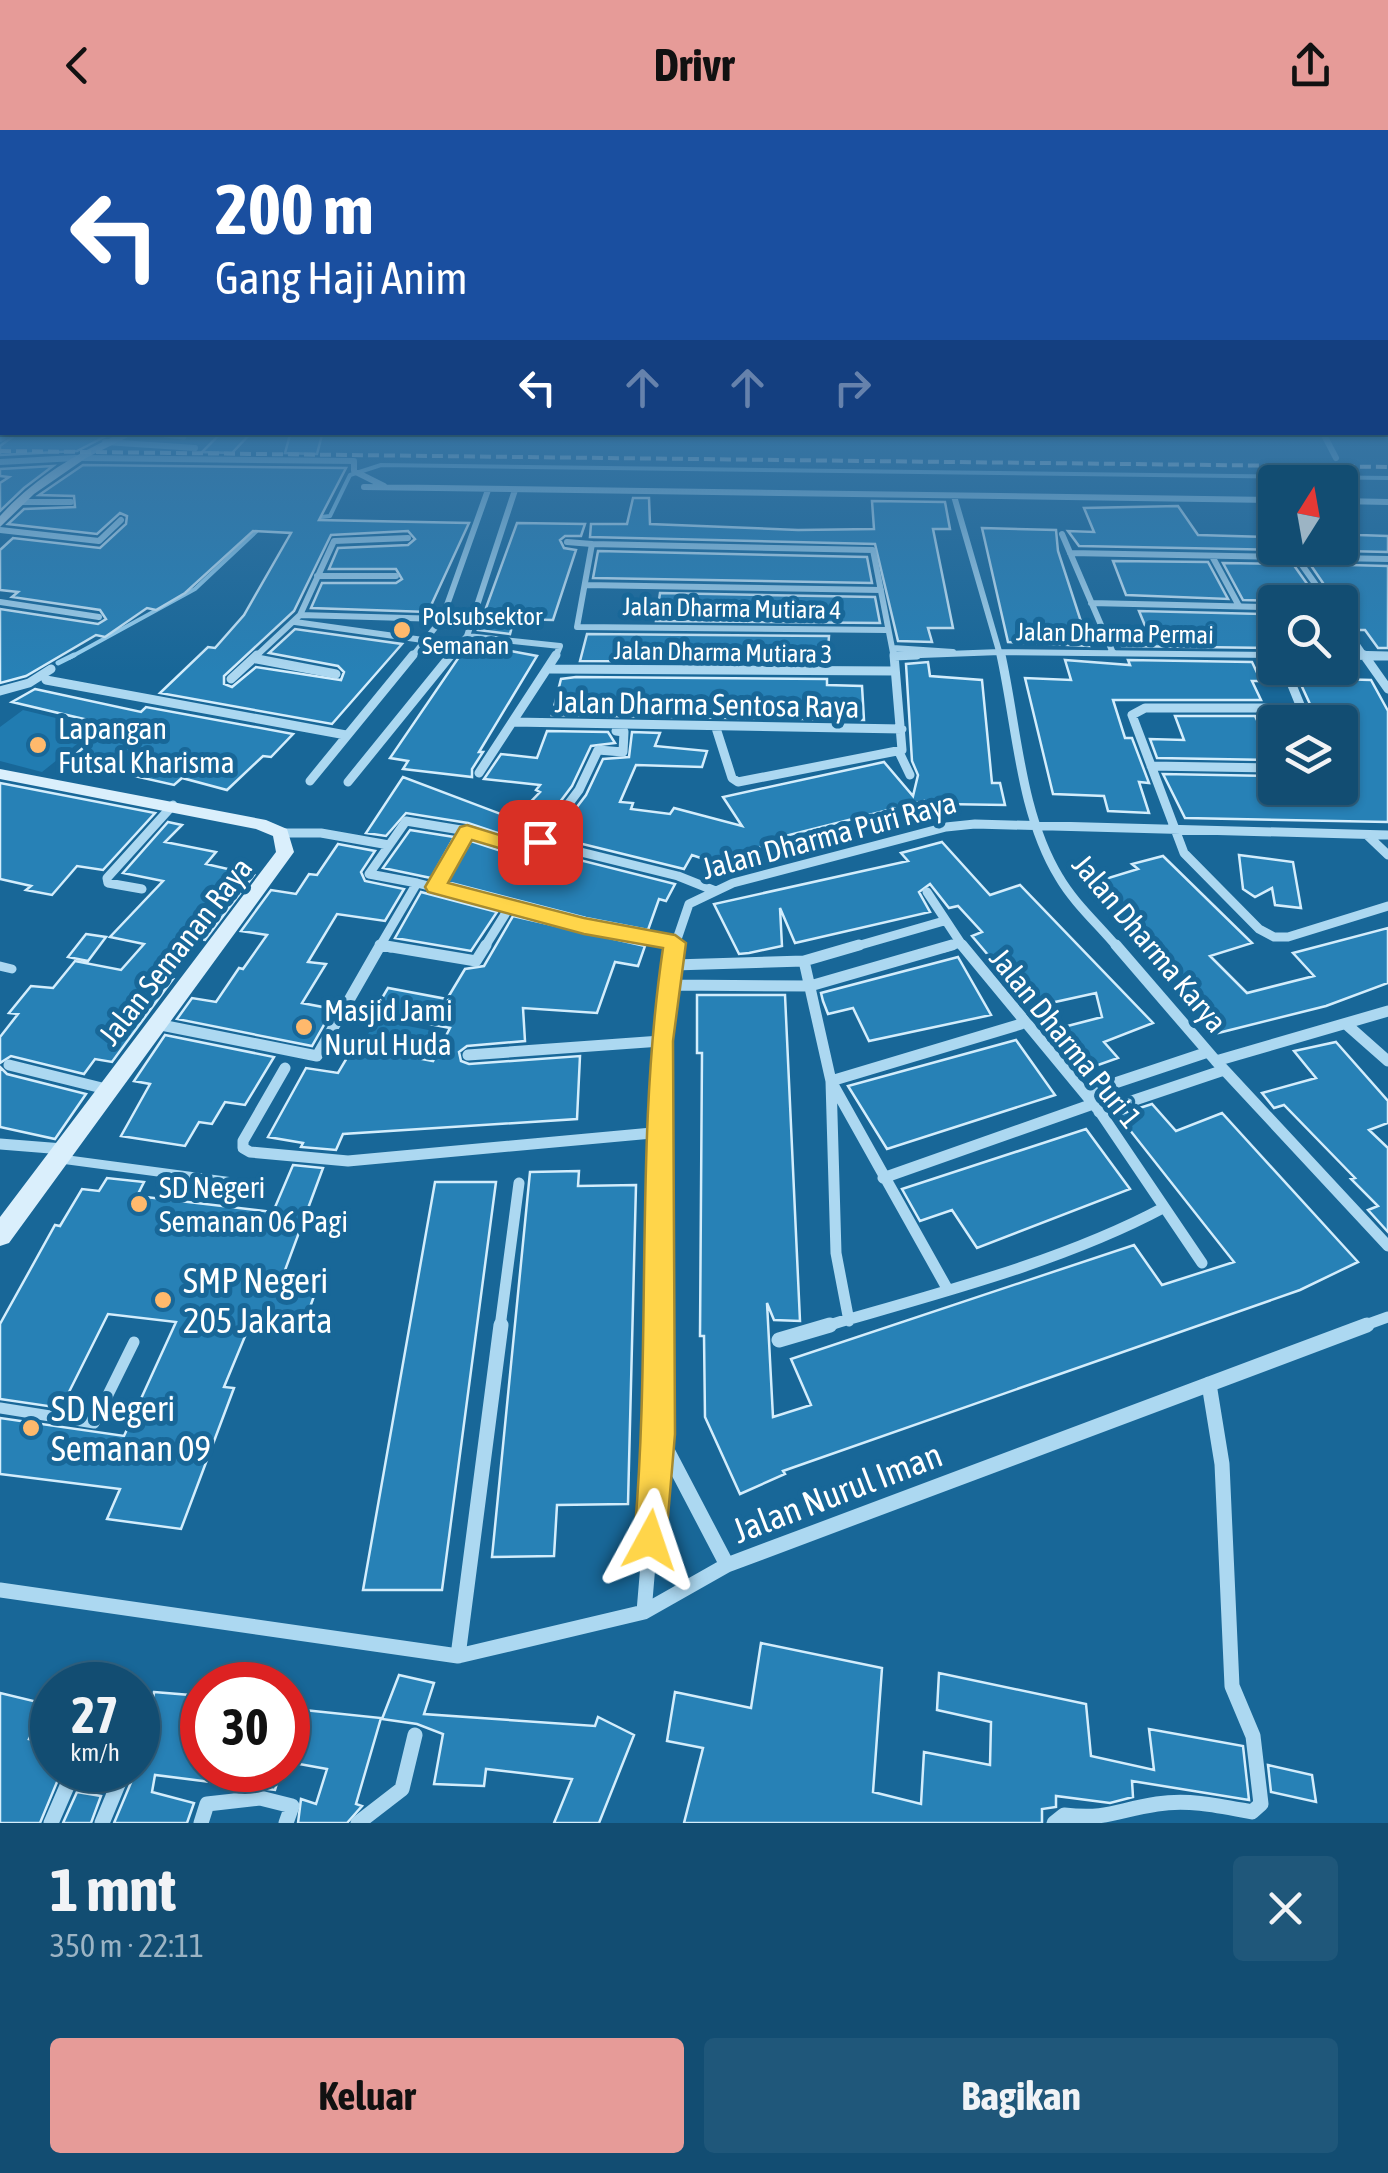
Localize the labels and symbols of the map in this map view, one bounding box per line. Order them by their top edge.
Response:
north arrow [1258,465,1358,565]
street label: Jalan Dharma Mutiara 4 [622,592,842,624]
place label: Polsubsektor Semanan [422,602,543,659]
street label: Jalan Dharma Permai [1016,617,1214,649]
marker: Polsubsektor Semanan [391,619,413,641]
street label: Jalan Dharma Mutiara 3 [613,636,833,668]
street label: Jalan Dharma Sentosa Raya [554,684,860,724]
place label: Lapangan Futsal Kharisma [58,711,235,779]
marker: Lapangan Futsal Kharisma [27,734,49,756]
street label: Jalan Dharma Puri Raya [698,785,960,885]
pin [498,800,583,885]
street label: Jalan Dharma Karya [1066,847,1234,1039]
street label: Jalan Semanan Raya [91,851,259,1051]
street label: Jalan Dharma Puri 1 [983,941,1149,1135]
place label: Masjid Jami Nurul Huda [324,993,453,1061]
marker: Masjid Jami Nurul Huda [293,1016,315,1038]
place label: SD Negeri Semanan 06 Pagi [159,1170,348,1238]
marker: SD Negeri Semanan 06 Pagi [128,1193,150,1215]
place label: SMP Negeri 205 Jakarta [183,1260,333,1340]
marker: SMP Negeri 205 Jakarta [152,1289,174,1311]
place label: SD Negeri Semanan 09 [51,1388,211,1468]
marker: SD Negeri Semanan 09 [20,1417,42,1439]
street label: Jalan Nurul Iman [727,1434,947,1550]
position arrow [598,1488,702,1592]
speed limit sign: 30 [180,1662,310,1792]

